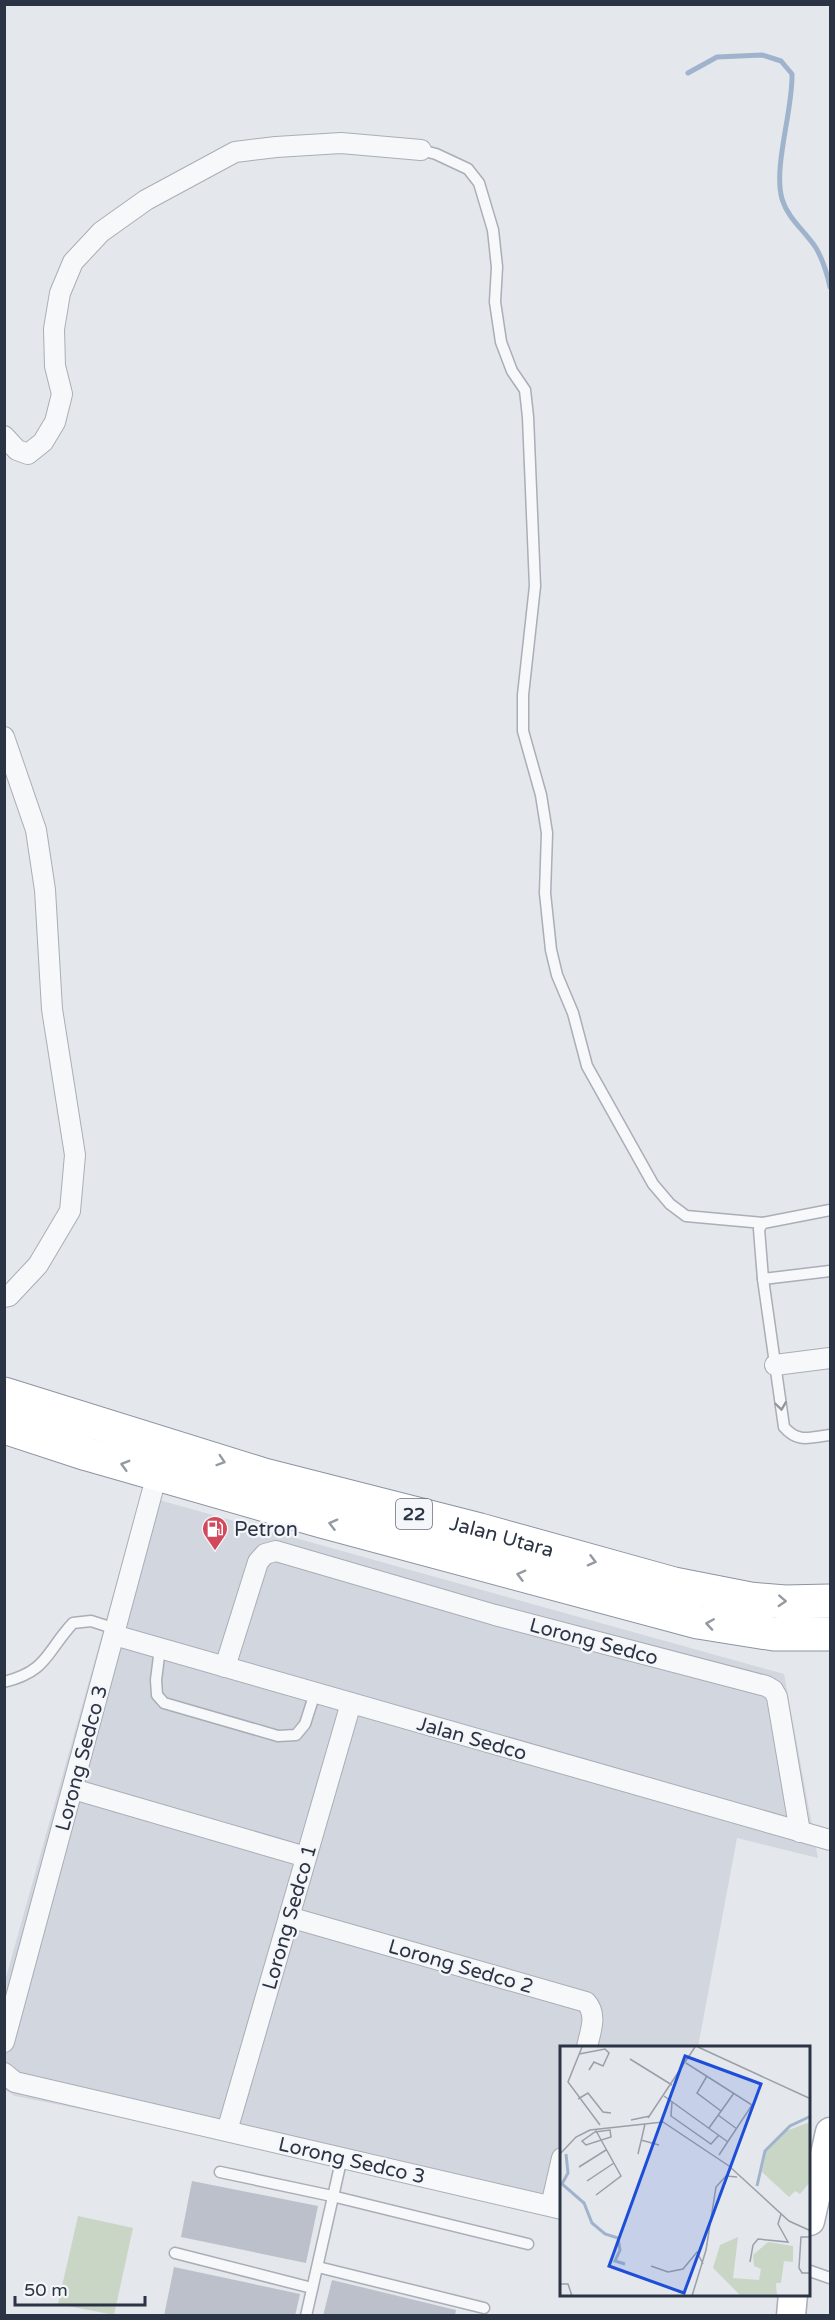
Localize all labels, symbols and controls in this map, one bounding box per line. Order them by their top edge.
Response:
one-way arrow [775,1402,787,1411]
one-way arrow [215,1454,226,1466]
one-way arrow [120,1460,131,1472]
road number: 22 [396,1499,432,1529]
street label: Jalan Utara [447,1512,556,1563]
fuel station icon: Petron [200,1514,230,1552]
place label: Petron [234,1518,298,1542]
one-way arrow [328,1519,338,1532]
one-way arrow [586,1554,596,1566]
one-way arrow [516,1570,526,1583]
one-way arrow [777,1595,786,1608]
street label: Lorong Sedco [527,1613,661,1671]
one-way arrow [705,1619,714,1631]
street label: Lorong Sedco 3 [51,1683,113,1834]
street label: Jalan Sedco [414,1712,529,1766]
street label: Lorong Sedco 1 [258,1842,322,1993]
street label: Lorong Sedco 2 [385,1935,536,1999]
inset map [560,2046,811,2296]
street label: Lorong Sedco 3 [276,2132,428,2190]
scale bar [15,2269,146,2307]
text: 50 m [24,2279,68,2301]

